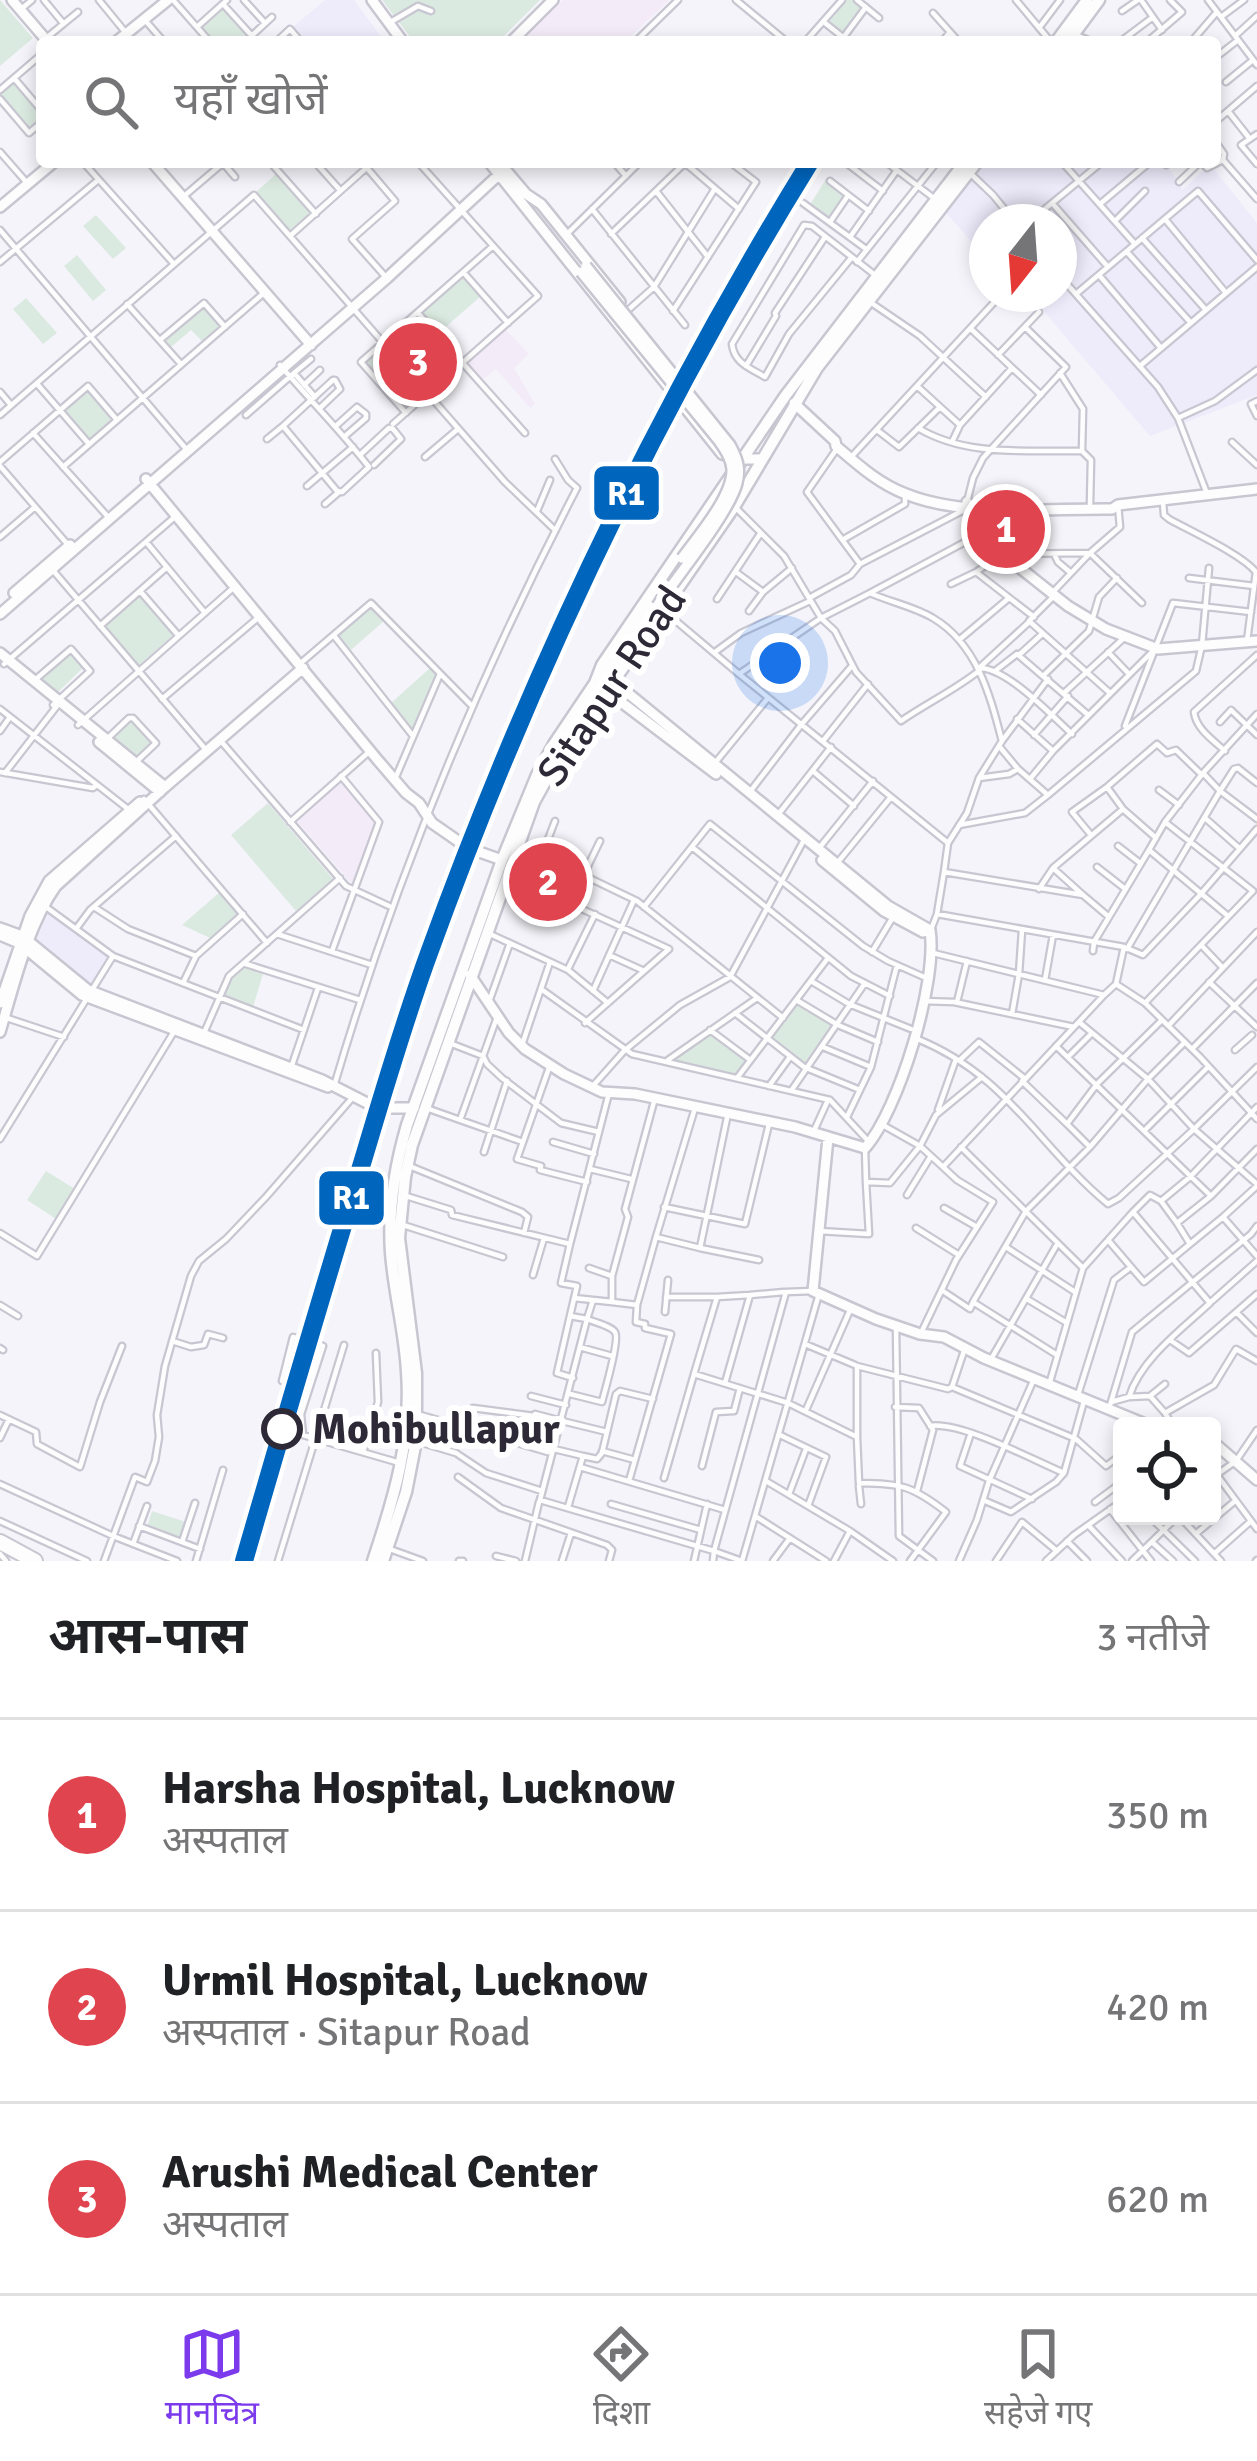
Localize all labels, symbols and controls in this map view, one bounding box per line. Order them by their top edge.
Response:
search box [36,36,1221,168]
icon: search [78,69,144,135]
text: यहाँ खोजें [174,72,327,127]
north arrow [969,204,1077,312]
pin: 3 [379,317,457,407]
line badge: R1 [592,464,661,522]
text: R1 [607,474,645,515]
pin: 1 [967,484,1045,574]
street label: Sitapur Road [526,576,698,796]
your location [750,633,810,693]
pin: 2 [509,837,587,927]
line badge: R1 [317,1169,386,1227]
text: R1 [332,1178,370,1219]
place label: Mohibullapur [312,1404,560,1455]
marker: Mohibullapur [263,1410,301,1448]
map controls [1113,1417,1221,1525]
button: locate [1113,1417,1221,1525]
text: आस-पास [48,1605,247,1668]
text: 3 नतीजे [1096,1613,1209,1661]
text: Harsha Hospital, Lucknow [162,1761,675,1816]
text: 1 [76,1791,98,1839]
text: 350 m [1106,1791,1209,1839]
text: अस्पताल [162,1816,288,1864]
text: Urmil Hospital, Lucknow [162,1953,647,2008]
text: 2 [76,1983,98,2031]
text: 420 m [1106,1983,1209,2031]
text: अस्पताल · Sitapur Road [162,2008,531,2056]
text: Arushi Medical Center [162,2145,598,2200]
text: 3 [76,2175,98,2223]
text: 620 m [1106,2175,1209,2223]
text: अस्पताल [162,2200,288,2248]
tab: मानचित्र [165,2321,259,2437]
tab: दिशा [588,2321,654,2437]
tab: सहेजे गए [984,2321,1092,2437]

